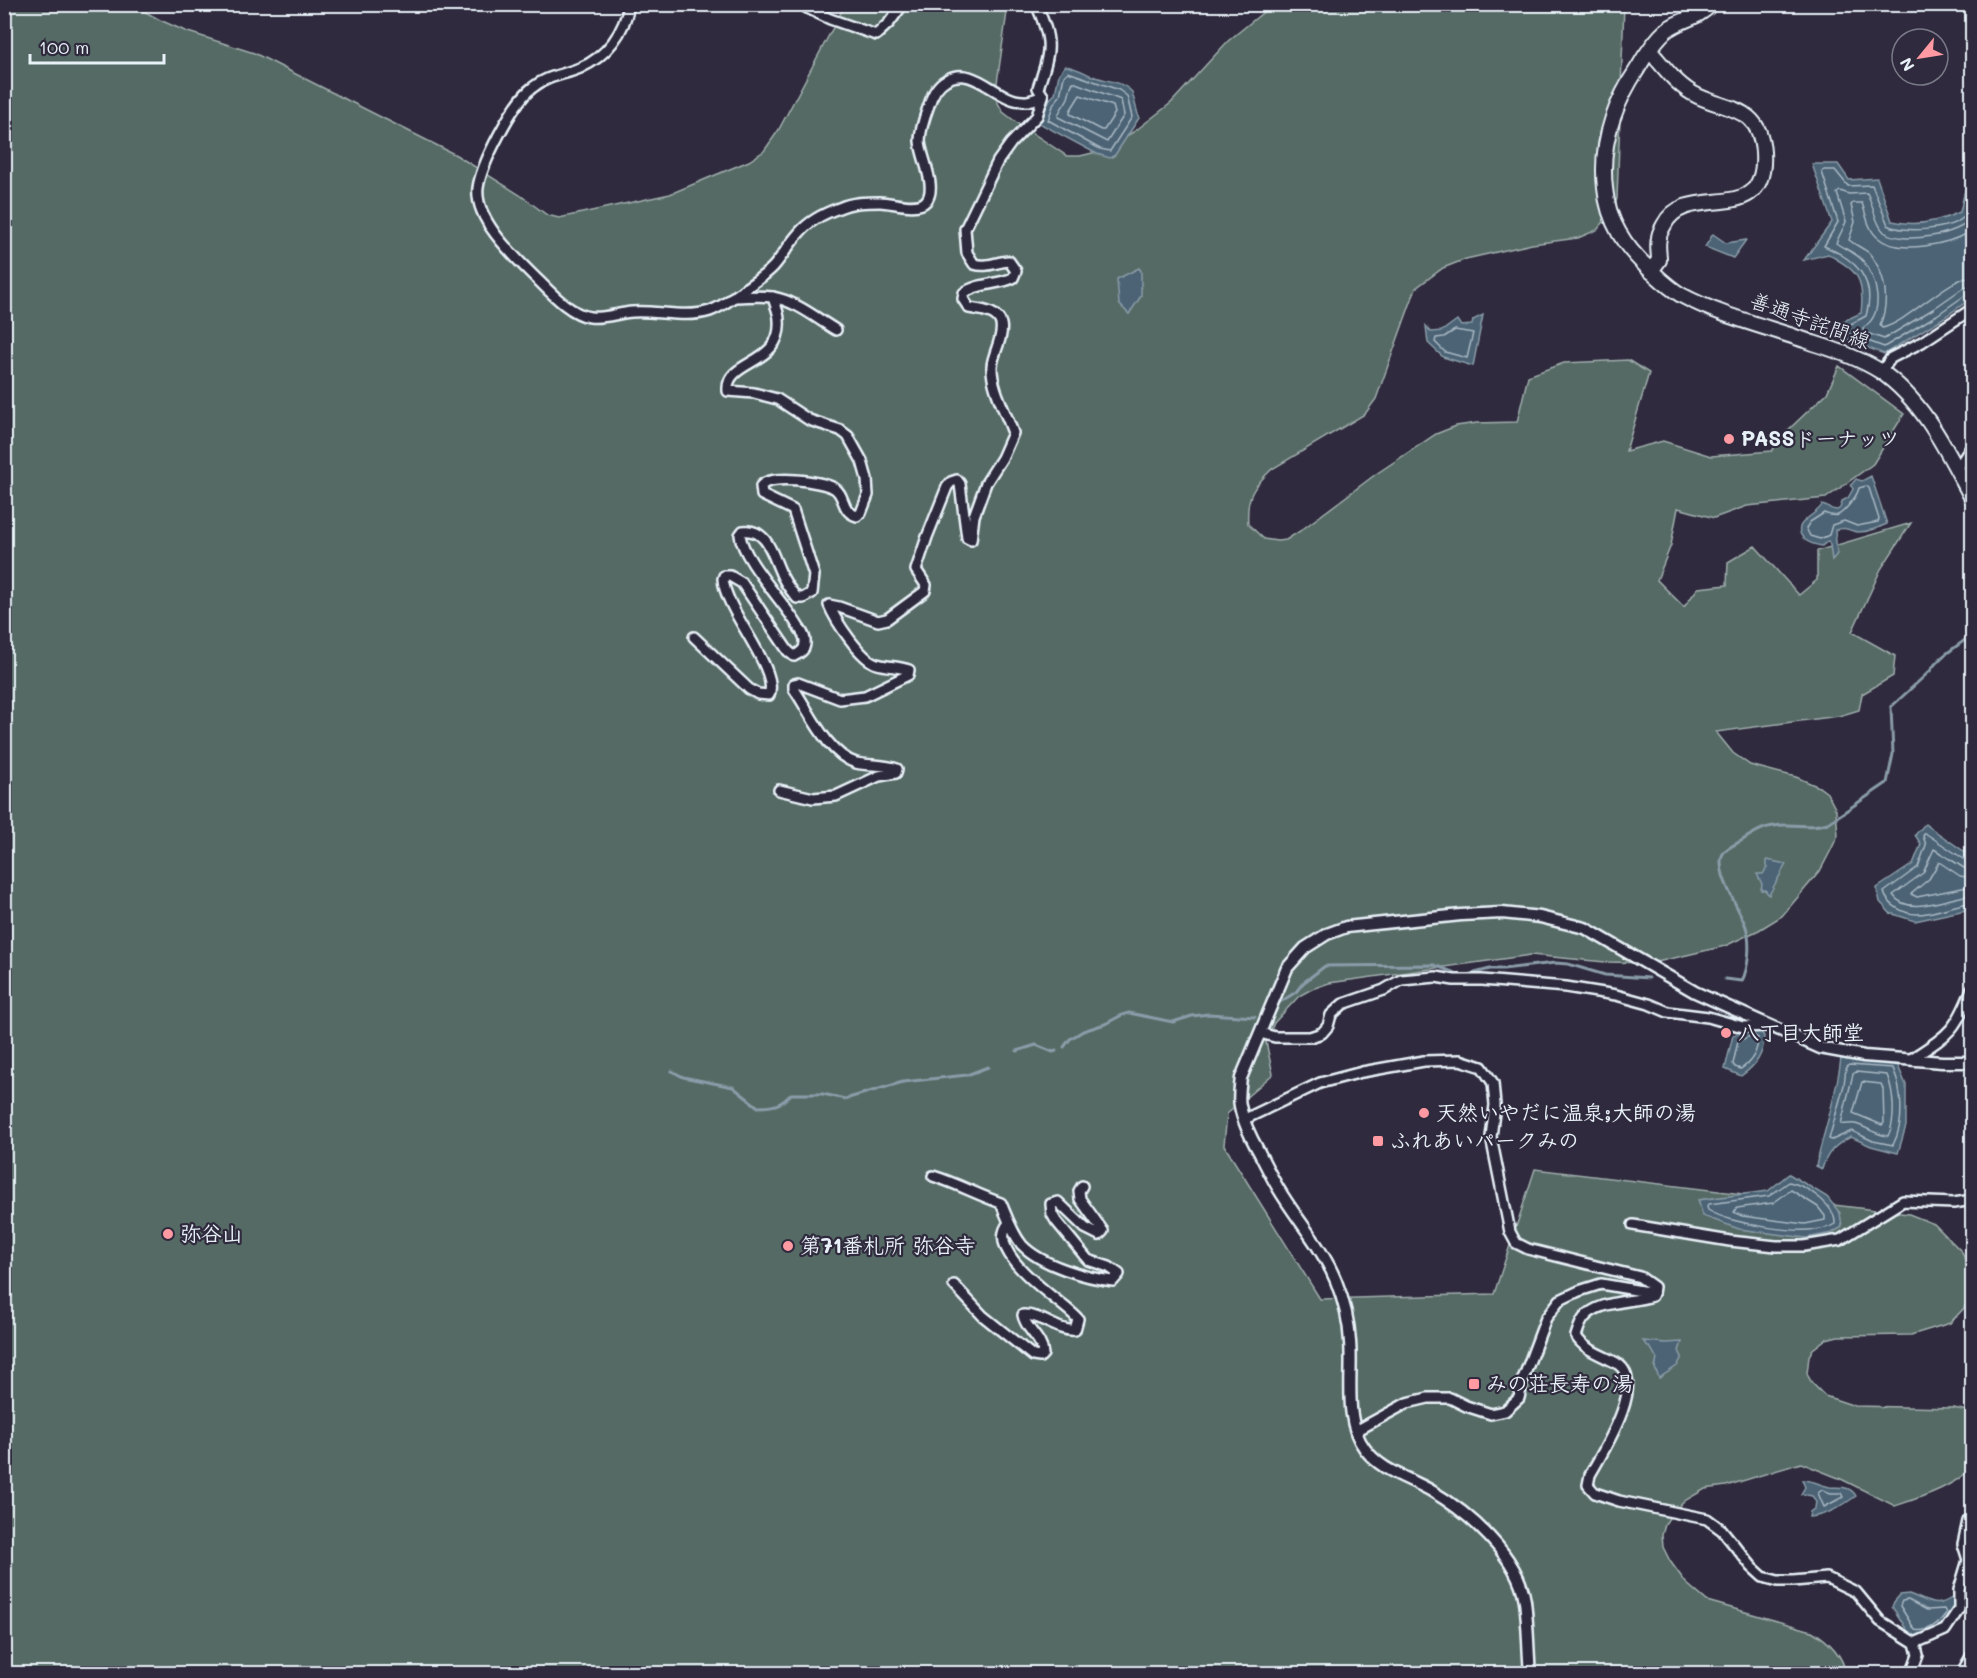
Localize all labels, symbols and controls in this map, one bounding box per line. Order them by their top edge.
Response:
scale bar [30,27,164,65]
north arrow [1890,27,1950,87]
text: 100 m [39,35,89,59]
text: N [1894,54,1919,75]
street label: 善通寺詫間線 [1747,285,1874,354]
place label: PASSドーナッツ [1741,424,1900,451]
marker: PASSドーナッツ [1722,432,1736,446]
place label: 八丁目大師堂 [1738,1018,1864,1045]
marker: 八丁目大師堂 [1719,1026,1733,1040]
place label: 天然いやだに温泉;大師の湯 [1436,1098,1696,1125]
marker: 天然いやだに温泉;大師の湯 [1417,1106,1431,1120]
place label: ふれあいパークみの [1390,1126,1579,1153]
marker: ふれあいパークみの [1371,1134,1385,1148]
place label: 弥谷山 [180,1219,243,1246]
marker: 弥谷山 [161,1227,175,1241]
place label: 第71番札所 弥谷寺 [800,1231,976,1258]
marker: 第71番札所 弥谷寺 [781,1239,795,1253]
place label: みの荘長寿の湯 [1486,1369,1633,1396]
marker: みの荘長寿の湯 [1467,1377,1481,1391]

